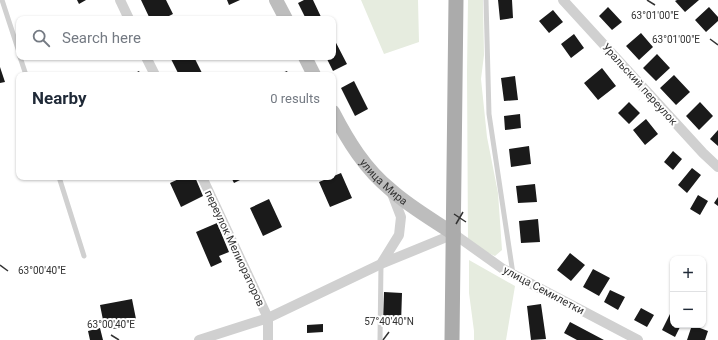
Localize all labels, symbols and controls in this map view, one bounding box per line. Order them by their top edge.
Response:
text: 63°01'00"E [631,10,679,21]
search box [16,16,336,60]
icon: search [30,27,52,49]
text: Search here [62,29,141,47]
text: 63°01'00"E [652,34,700,45]
street label: Уральский переулок [599,41,680,128]
text: Nearby [32,88,87,108]
text: 0 results [270,91,320,106]
street label: улица Мира [357,156,410,208]
street label: переулок Мелиораторов [202,188,267,309]
map controls [670,256,706,328]
button: + [670,256,706,292]
street label: улица Семилетки [501,264,587,317]
text: 63°00'40"E [18,265,66,276]
button: − [670,292,706,328]
text: 57°40'40"N [364,316,414,327]
text: 63°00'40"E [87,319,135,330]

